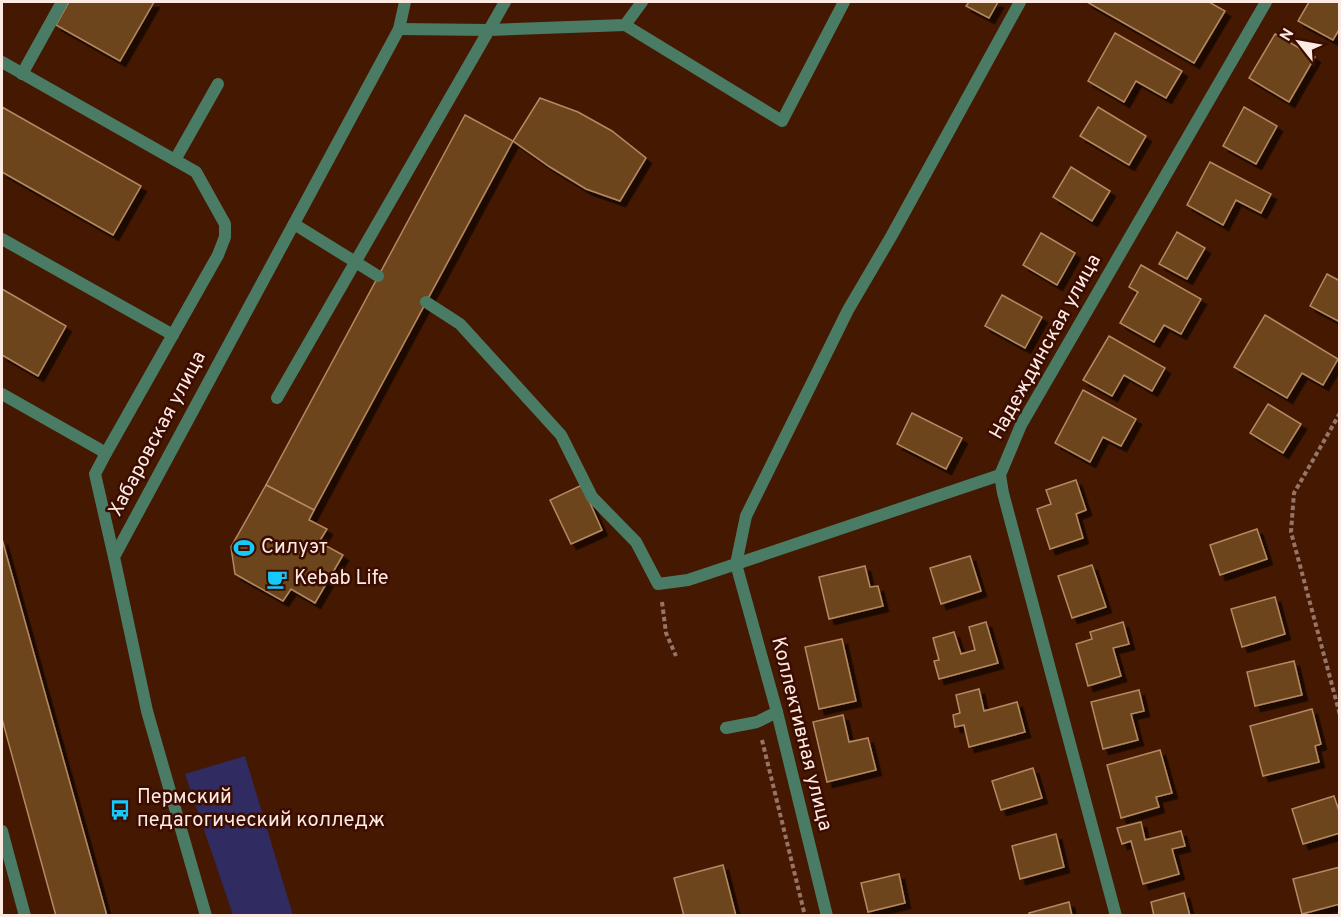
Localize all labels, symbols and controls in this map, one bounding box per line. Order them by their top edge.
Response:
north arrow [1269,12,1329,72]
text: N [1276,25,1299,45]
street label: Надеждинская улица [984,250,1108,444]
street label: Хабаровская улица [103,347,213,521]
place label: Силуэт [261,535,328,561]
sports icon: Силуэт [232,536,256,560]
place label: Kebab Life [294,566,389,592]
cafe icon: Kebab Life [265,567,289,591]
street label: Коллективная улица [764,634,838,834]
place label: Пермский педагогический колледж [137,785,385,834]
bus stop icon: Пермский педагогический колледж [108,798,132,822]

